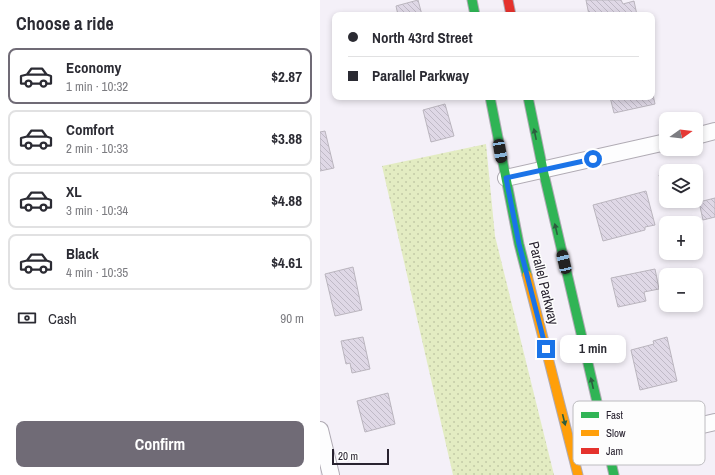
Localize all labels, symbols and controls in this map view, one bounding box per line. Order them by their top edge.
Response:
text: Choose a ride [16,11,114,36]
text: North 43rd Street [372,27,472,48]
text: Economy [66,57,121,78]
icon: car [18,58,54,94]
text: Parallel Parkway [372,65,469,86]
text: $2.87 [271,66,302,87]
text: 1 min · 10:32 [66,78,128,95]
north arrow [659,112,703,156]
map controls [659,112,703,312]
text: Comfort [66,119,114,140]
icon: car [18,120,54,156]
one-way arrow [532,127,538,140]
text: $3.88 [271,128,302,149]
car [492,138,508,164]
text: 2 min · 10:33 [66,140,128,157]
route start [584,150,602,168]
button: layers [659,164,703,208]
text: XL [66,181,82,202]
icon: car [18,182,54,218]
text: $4.88 [271,190,302,211]
text: 3 min · 10:34 [66,202,128,219]
button: + [659,216,703,260]
one-way arrow [553,223,559,235]
street label: Parallel Parkway [525,239,563,327]
text: Black [66,243,99,264]
icon: car [18,244,54,280]
car [555,249,573,275]
text: $4.61 [271,252,302,273]
text: 4 min · 10:35 [66,264,128,281]
button: − [659,268,703,312]
icon: cash [16,307,38,329]
text: Cash [48,308,77,329]
text: 90 m [280,310,304,327]
callout: 1 min [560,335,626,363]
route end [537,340,555,358]
text: 1 min [579,340,607,357]
one-way arrow [589,377,595,389]
legend [573,401,705,465]
text: Fast [606,408,624,422]
one-way arrow [562,414,568,426]
button: Confirm [16,421,304,467]
text: Slow [606,426,626,440]
text: Jam [606,444,623,458]
scale bar [332,447,389,466]
text: 20 m [338,449,358,463]

